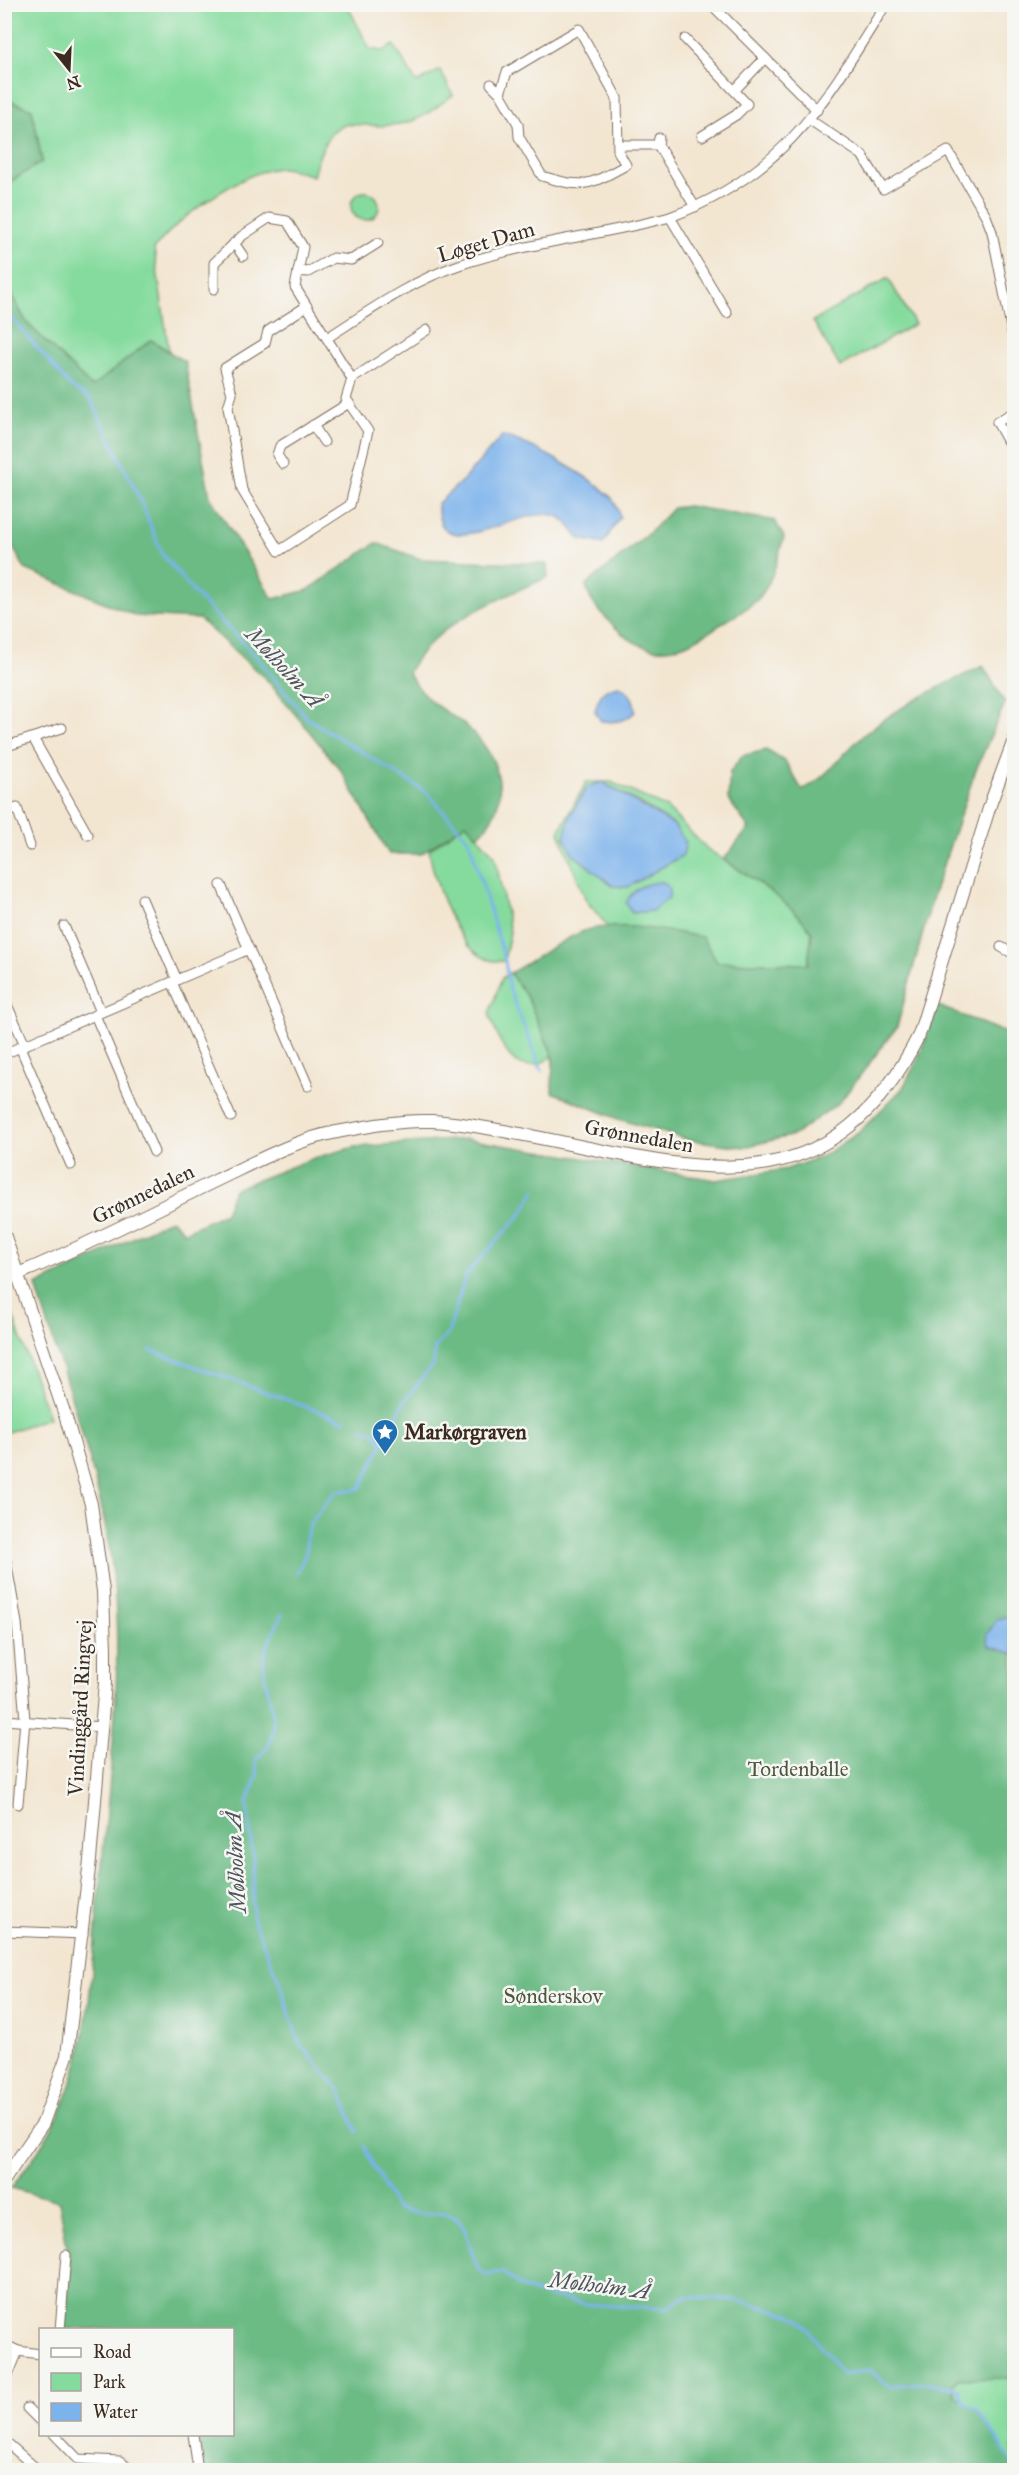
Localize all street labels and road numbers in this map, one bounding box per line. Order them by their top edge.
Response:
street label: Løget Dam [434,216,538,268]
street label: Grønnedalen [582,1114,696,1158]
street label: Grønnedalen [88,1158,198,1230]
street label: Vindinggård Ringvej [62,1619,98,1798]

